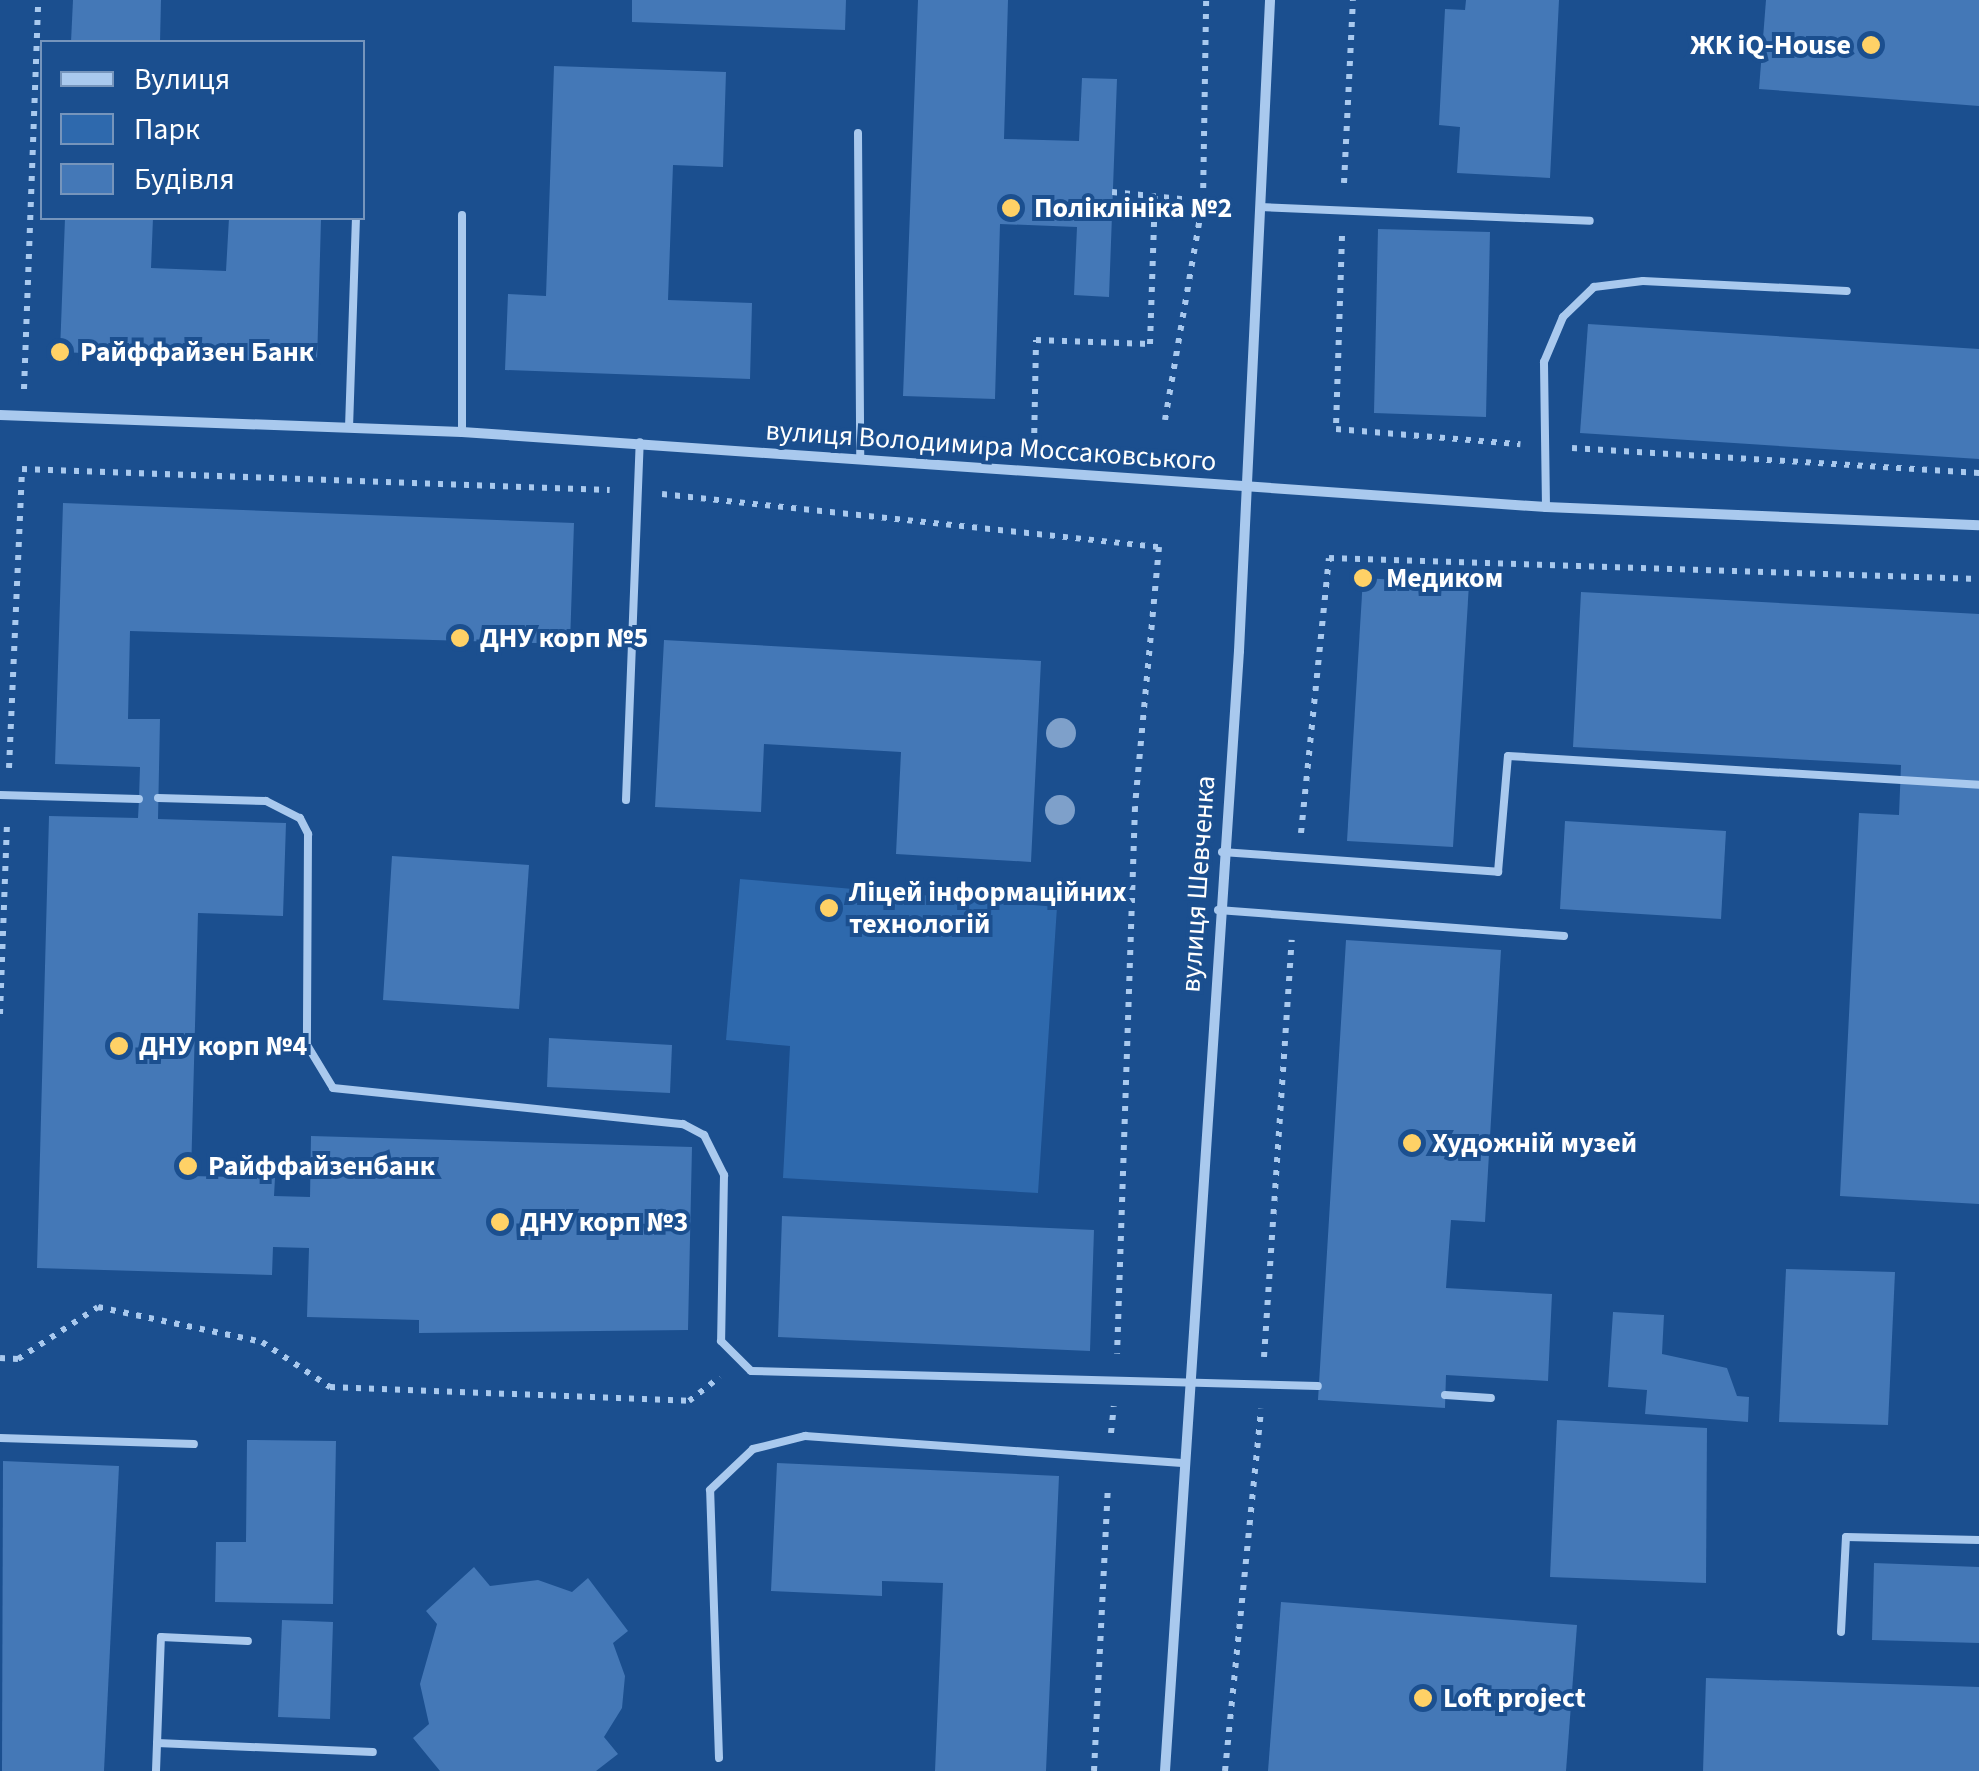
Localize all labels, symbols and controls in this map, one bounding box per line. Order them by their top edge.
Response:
place label: ЖК iQ-House [1690,28,1851,62]
marker: ЖК iQ-House [1860,34,1882,56]
legend [40,40,365,220]
text: Вулиця [134,58,230,101]
text: Парк [134,108,200,151]
text: Будівля [134,158,235,201]
place label: Поліклініка №2 [1034,191,1232,225]
marker: Поліклініка №2 [998,195,1024,221]
place label: Райффайзен Банк [80,335,314,369]
marker: Райффайзен Банк [49,341,71,363]
street label: вулиця Володимира Моссаковського [764,413,1218,479]
place label: Медиком [1386,561,1503,595]
marker: Медиком [1350,565,1376,591]
place label: ДНУ корп №5 [480,621,648,655]
marker: ДНУ корп №5 [449,627,471,649]
street label: вулиця Шевченка [1174,774,1222,994]
place label: Ліцей інформаційних технологій [849,875,1127,941]
marker: Ліцей інформаційних технологій [818,897,840,919]
place label: ДНУ корп №4 [139,1029,307,1063]
marker: ДНУ корп №4 [108,1035,130,1057]
place label: Художній музей [1432,1126,1637,1160]
marker: Художній музей [1401,1132,1423,1154]
place label: Райффайзенбанк [208,1149,435,1183]
marker: Райффайзенбанк [177,1155,199,1177]
place label: ДНУ корп №3 [520,1205,688,1239]
marker: ДНУ корп №3 [489,1211,511,1233]
place label: Loft project [1443,1681,1586,1715]
marker: Loft project [1412,1687,1434,1709]

